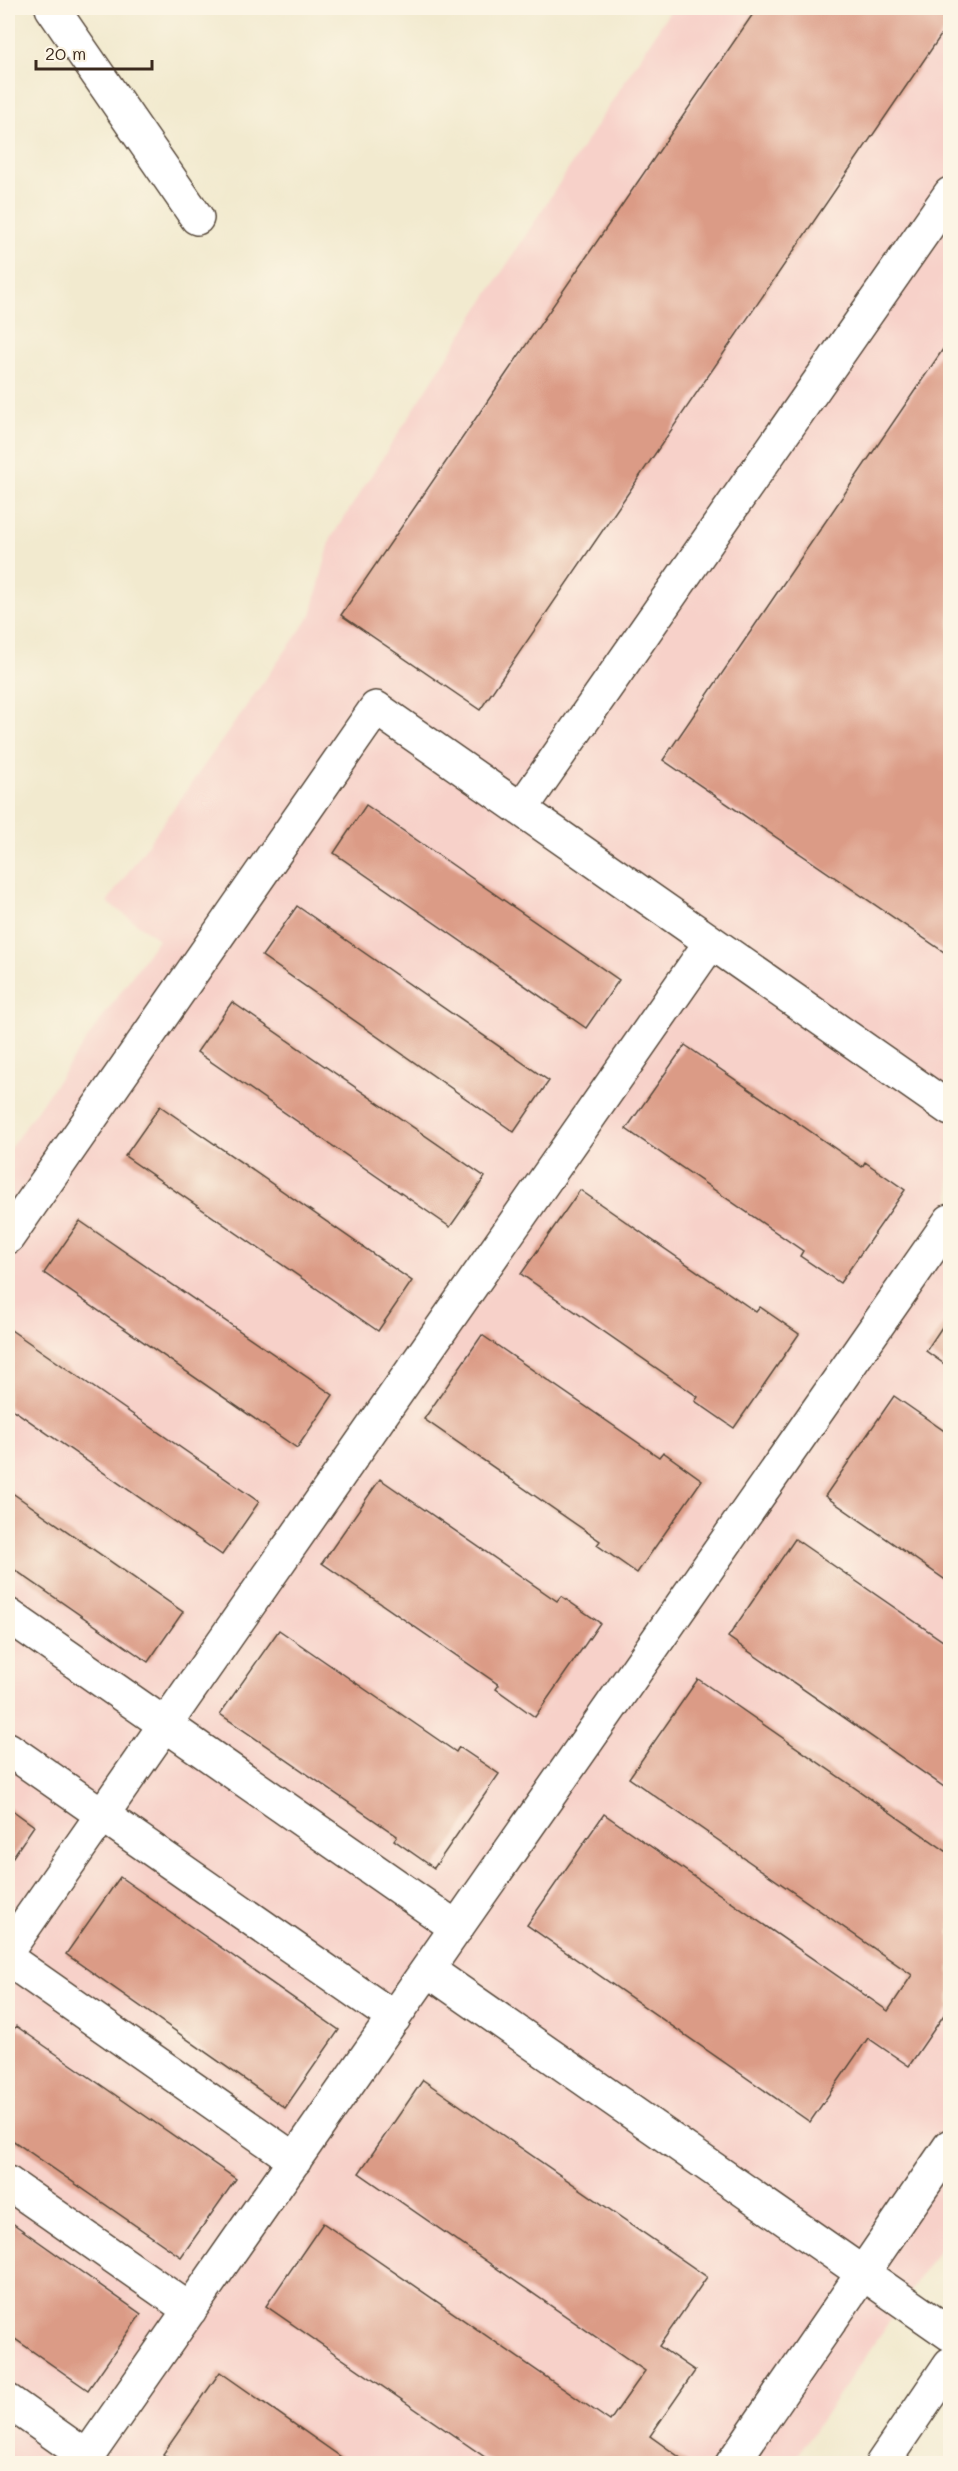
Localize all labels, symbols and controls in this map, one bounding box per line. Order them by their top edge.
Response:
scale bar [36,33,152,71]
text: 20 m [45,41,86,65]

